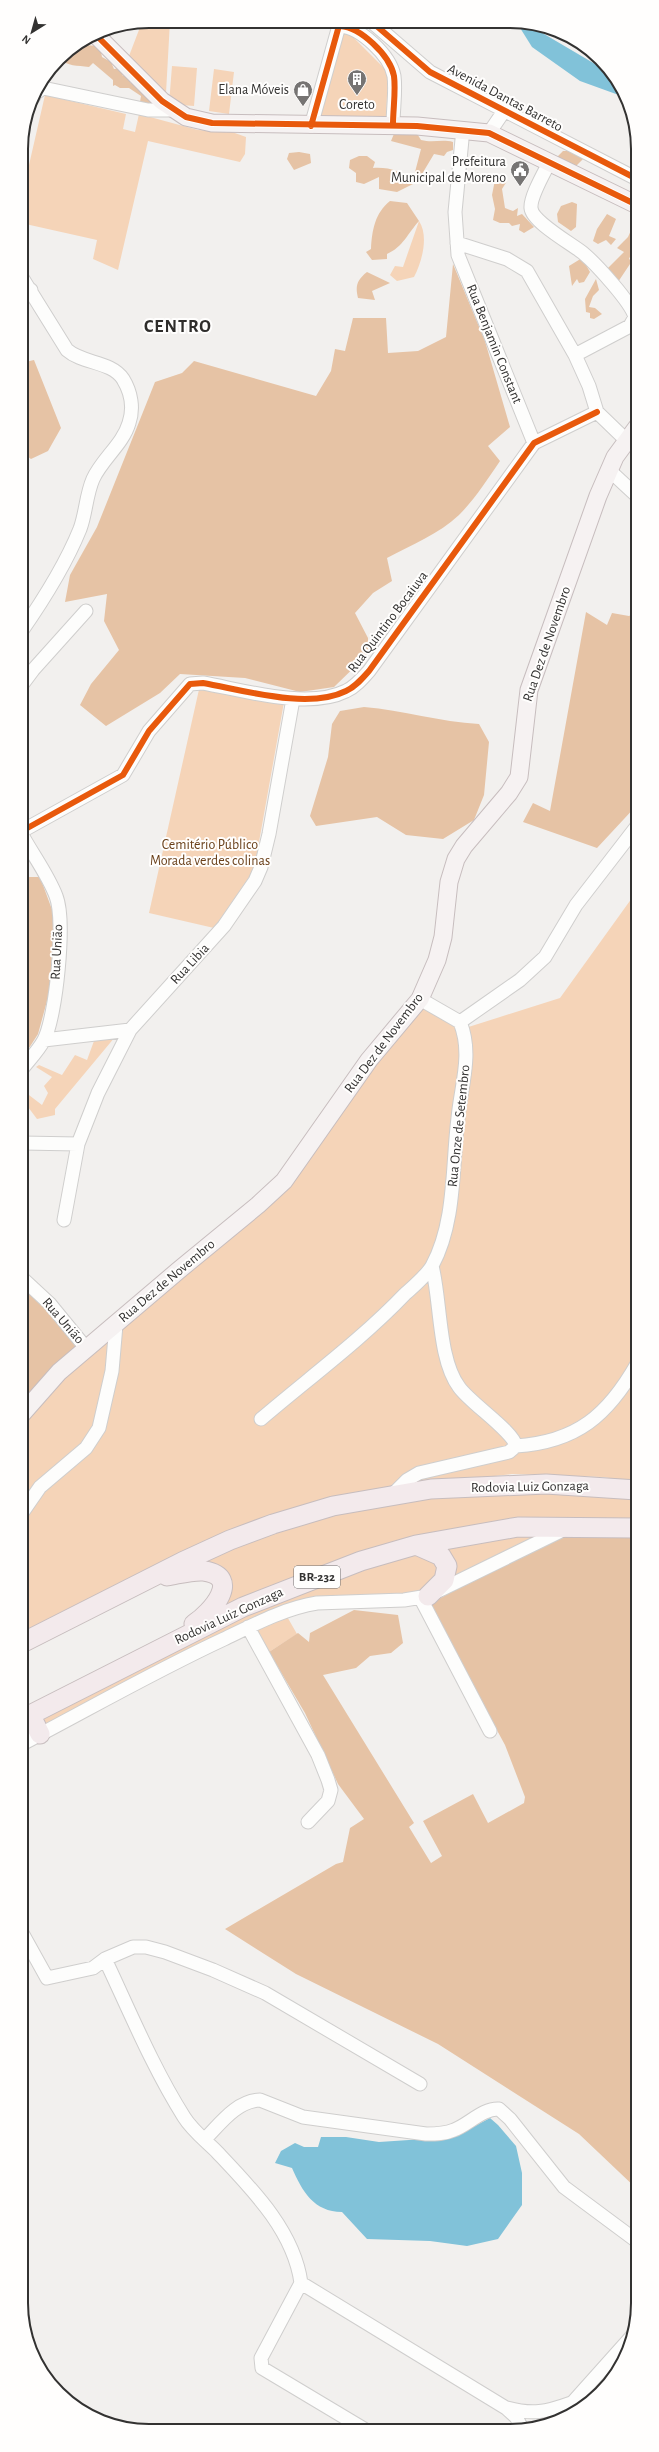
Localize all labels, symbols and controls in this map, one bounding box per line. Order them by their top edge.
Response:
north arrow [12,12,52,52]
text: N [20,33,33,46]
street label: Avenida Dantas Barreto [445,62,565,134]
building icon: Coreto [346,68,368,96]
shop icon: Elana Móveis [292,79,314,107]
place label: Elana Móveis [218,83,289,97]
place label: Coreto [339,98,375,112]
place label: Prefeitura Municipal de Moreno [391,155,507,185]
public building icon: Prefeitura Municipal de Moreno [509,159,531,187]
street label: Rua Benjamin Constant [464,282,525,406]
district label: CENTRO [144,318,212,336]
street label: Rua Quintino Bocaiuva [345,568,431,675]
street label: Rua Dez de Novembro [521,585,573,703]
park label: Cemitério Público Morada verdes colinas [150,838,270,868]
street label: Rua União [49,924,65,980]
street label: Rua Libia [168,941,212,987]
street label: Rua Dez de Novembro [342,990,426,1095]
street label: Rua Onze de Setembro [446,1064,472,1188]
street label: Rua Dez de Novembro [116,1237,218,1325]
street label: Rua União [39,1295,87,1347]
street label: Rodovia Luiz Gonzaga [471,1479,590,1495]
road number: BR-232 [294,1566,340,1588]
street label: Rodovia Luiz Gonzaga [173,1585,286,1647]

